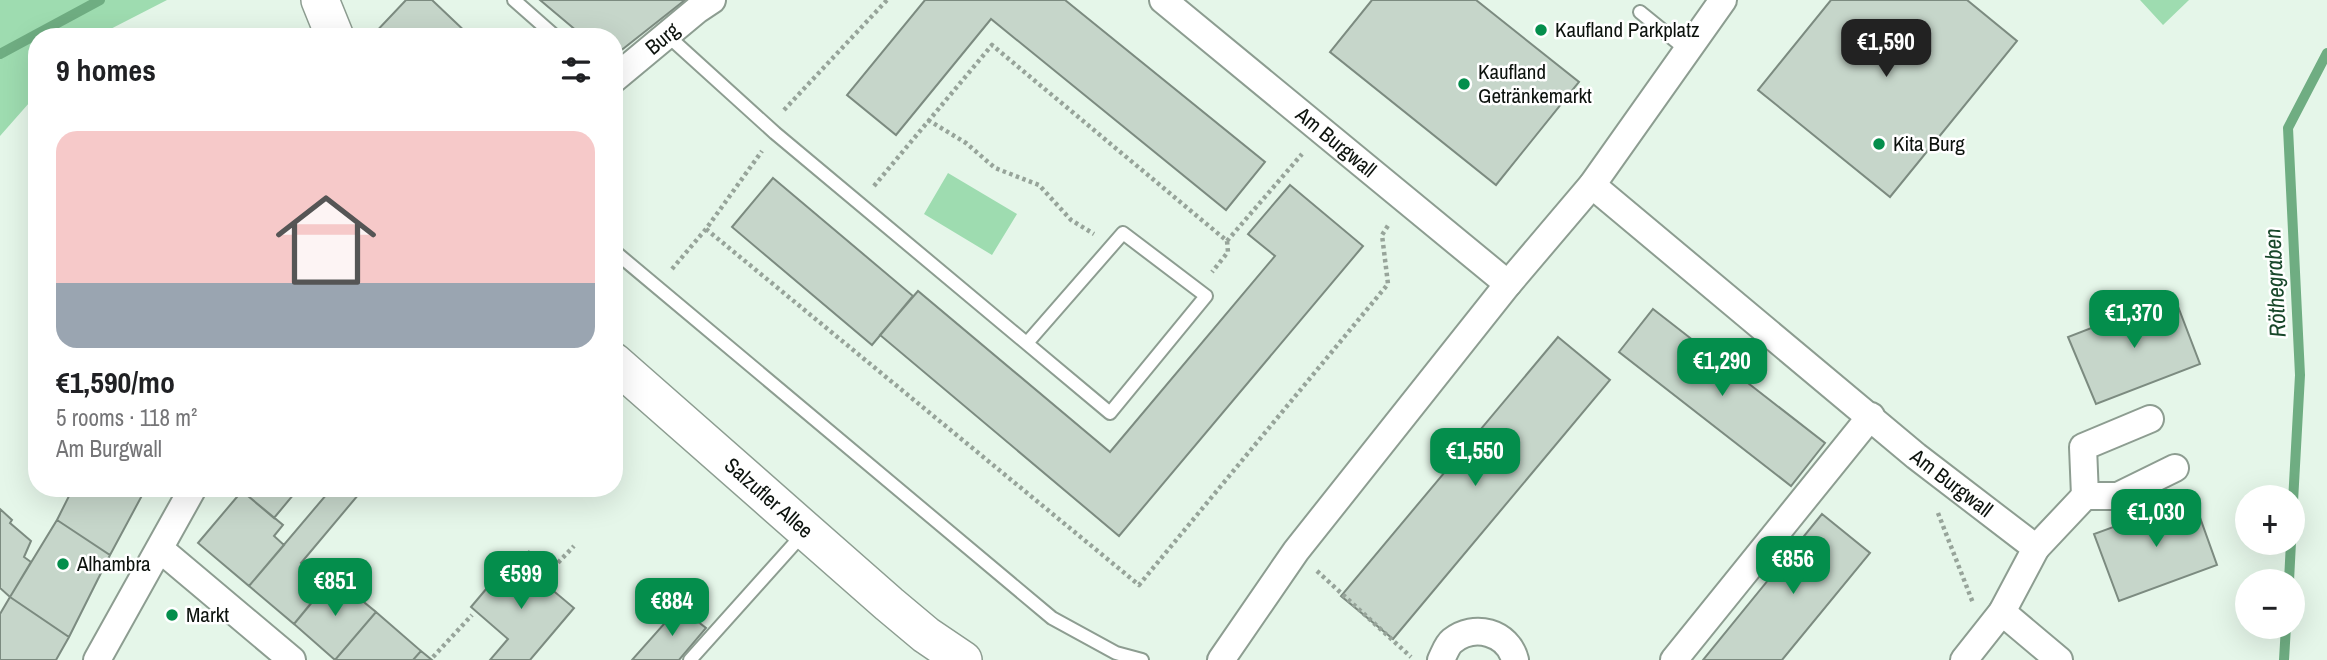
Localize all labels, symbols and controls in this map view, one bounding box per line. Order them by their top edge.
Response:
street label: Burg [639,15,686,61]
place label: Kaufland Parkplatz [1555,15,1700,44]
pin: €1,590 [1829,20,1943,79]
marker: Kaufland Parkplatz [1533,22,1549,38]
text: €1,590 [1857,26,1915,57]
text: 9 homes [56,50,156,90]
icon: filters [557,51,595,89]
place label: Kaufland Getränkemarkt [1478,57,1592,110]
marker: Kaufland Getränkemarkt [1456,76,1472,92]
street label: Am Burgwall [1289,99,1383,184]
place label: Kita Burg [1893,129,1965,158]
marker: Kita Burg [1871,136,1887,152]
icon: home [263,177,389,303]
water label: Röthegraben [2256,228,2293,338]
pin: €1,370 [2077,290,2191,350]
text: €1,370 [2105,297,2163,328]
pin: €1,290 [1665,338,1779,398]
text: €1,290 [1693,345,1751,376]
text: €1,590/mo [56,362,175,402]
text: 5 rooms · 118 m² [56,402,197,433]
pin: €1,550 [1418,428,1532,488]
text: Am Burgwall [56,433,162,464]
text: €1,550 [1446,435,1504,466]
street label: Am Burgwall [1904,441,1999,524]
street label: Salzufler Allee [718,451,820,545]
map controls [2235,485,2305,639]
button: + [2235,485,2305,555]
pin: €1,030 [2099,490,2213,549]
text: €1,030 [2127,496,2185,527]
pin: €856 [1752,536,1834,596]
text: €856 [1772,543,1814,574]
place label: Alhambra [76,549,151,578]
pin: €599 [480,552,562,611]
marker: Alhambra [55,556,71,572]
pin: €851 [294,558,376,618]
text: €599 [500,558,542,589]
text: €851 [314,565,356,596]
button: − [2235,569,2305,639]
pin: €884 [631,578,713,638]
text: €884 [651,585,693,616]
place label: Markt [186,600,229,629]
marker: Markt [164,607,180,623]

